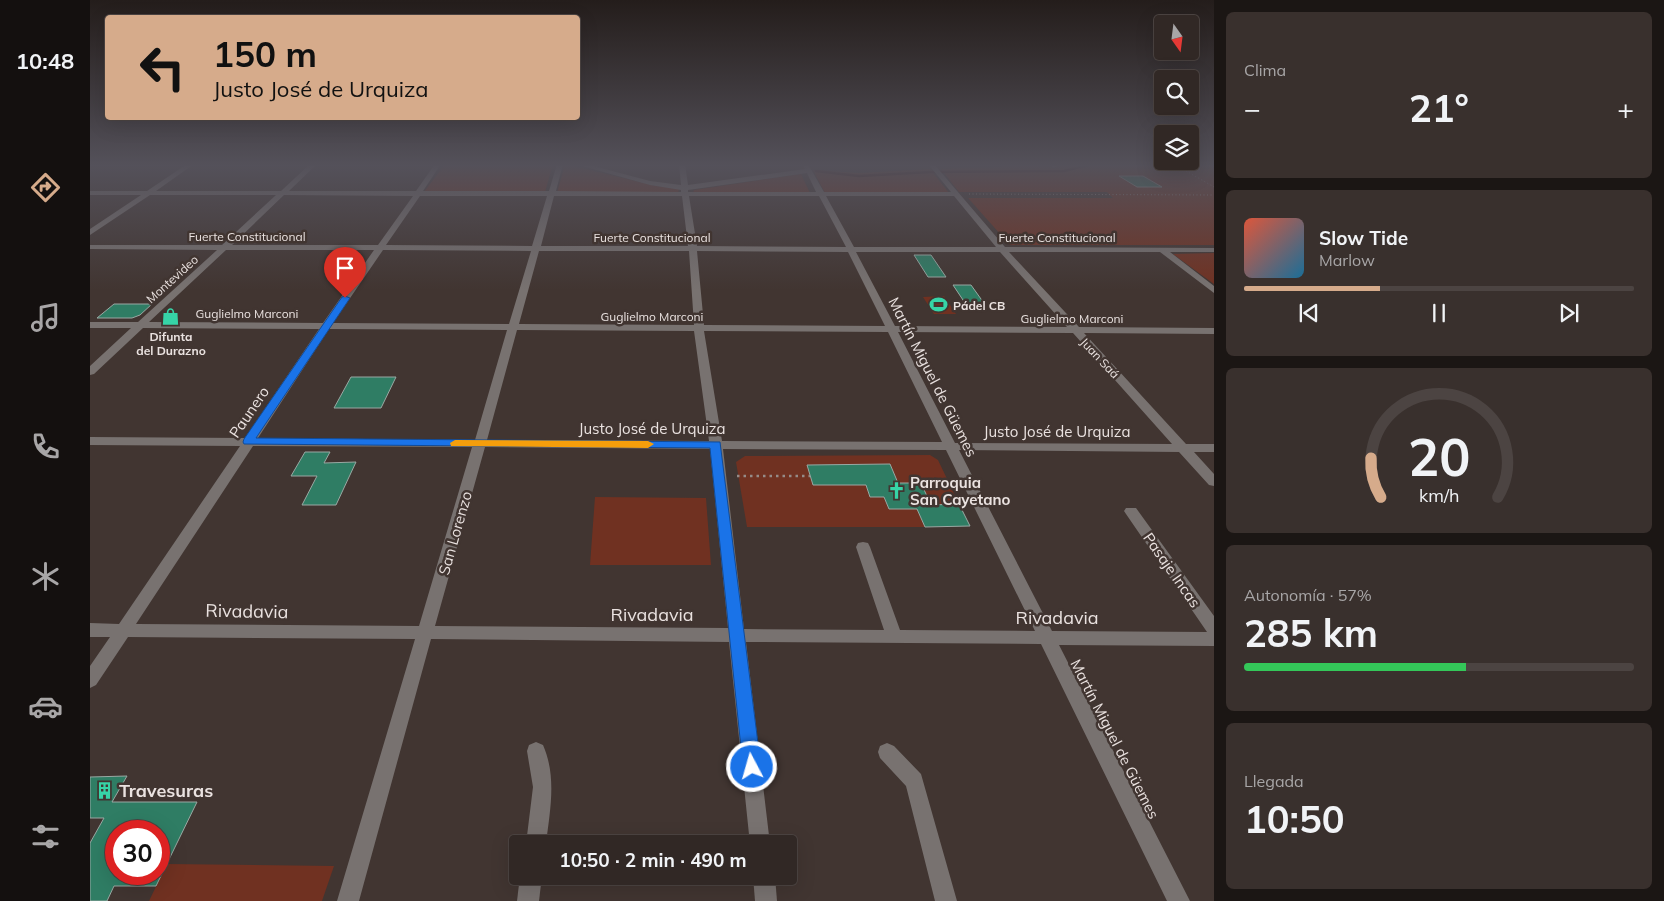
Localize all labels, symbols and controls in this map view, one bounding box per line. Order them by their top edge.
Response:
north arrow [1154,15,1199,60]
map controls [1154,15,1199,170]
text: 150 m [213,32,317,76]
icon: left [130,35,195,100]
text: 10:48 [16,47,74,75]
text: Clima [1244,60,1286,80]
button: search [1154,70,1199,115]
text: Justo José de Urquiza [213,75,429,103]
text: 21° [1409,84,1469,132]
text: − [1244,91,1261,126]
text: + [1617,91,1634,126]
button: layers [1154,125,1199,170]
icon: directions [28,170,63,205]
text: Slow Tide [1319,226,1408,250]
street label: Fuerte Constitucional [188,229,306,244]
street label: Fuerte Constitucional [593,230,711,245]
street label: Fuerte Constitucional [998,230,1116,245]
pin [324,247,366,298]
text: Marlow [1319,250,1375,270]
street label: Montevideo [143,252,201,306]
icon: arrive [331,254,359,282]
street label: Martín Miguel de Güemes [884,294,982,460]
sports icon: Pádel CB [929,295,949,315]
place label: Pádel CB [953,298,1005,313]
icon: previous [1295,299,1323,327]
icon: pause [1425,299,1453,327]
icon: next [1555,299,1583,327]
icon: music [28,300,63,335]
street label: Guglielmo Marconi [196,306,299,321]
shop icon: Difunta del Durazno [161,307,181,327]
street label: Guglielmo Marconi [601,309,704,324]
street label: Guglielmo Marconi [1021,311,1124,326]
place label: Difunta del Durazno [136,329,206,358]
street label: Juan Saá [1077,335,1123,381]
street label: Paunero [225,383,273,441]
street label: Justo José de Urquiza [579,419,725,438]
street label: Justo José de Urquiza [984,422,1130,441]
text: 20 [1408,424,1470,489]
icon: phone [28,429,63,464]
place label: Parroquia San Cayetano [910,473,1011,509]
church icon: Parroquia San Cayetano [886,481,906,501]
text: km/h [1419,484,1459,506]
street label: San Lorenzo [434,489,476,577]
street label: Pasaje Incas [1139,529,1205,611]
icon: climate [28,559,63,594]
text: Autonomía · 57% [1244,585,1372,605]
street label: Rivadavia [205,599,289,623]
street label: Rivadavia [610,603,694,626]
street label: Rivadavia [1015,606,1099,629]
text: 285 km [1244,609,1378,657]
street label: Martín Miguel de Güemes [1066,656,1164,822]
icon: car [28,689,63,724]
position arrow [725,740,777,792]
text: Llegada [1244,771,1304,791]
place label: Travesuras [119,779,213,802]
building icon: Travesuras [95,780,115,800]
text: 10:50 [1244,795,1345,843]
icon: filters [28,819,63,854]
speed limit sign: 30 [105,820,170,885]
text: 10:50 · 2 min · 490 m [559,848,747,872]

